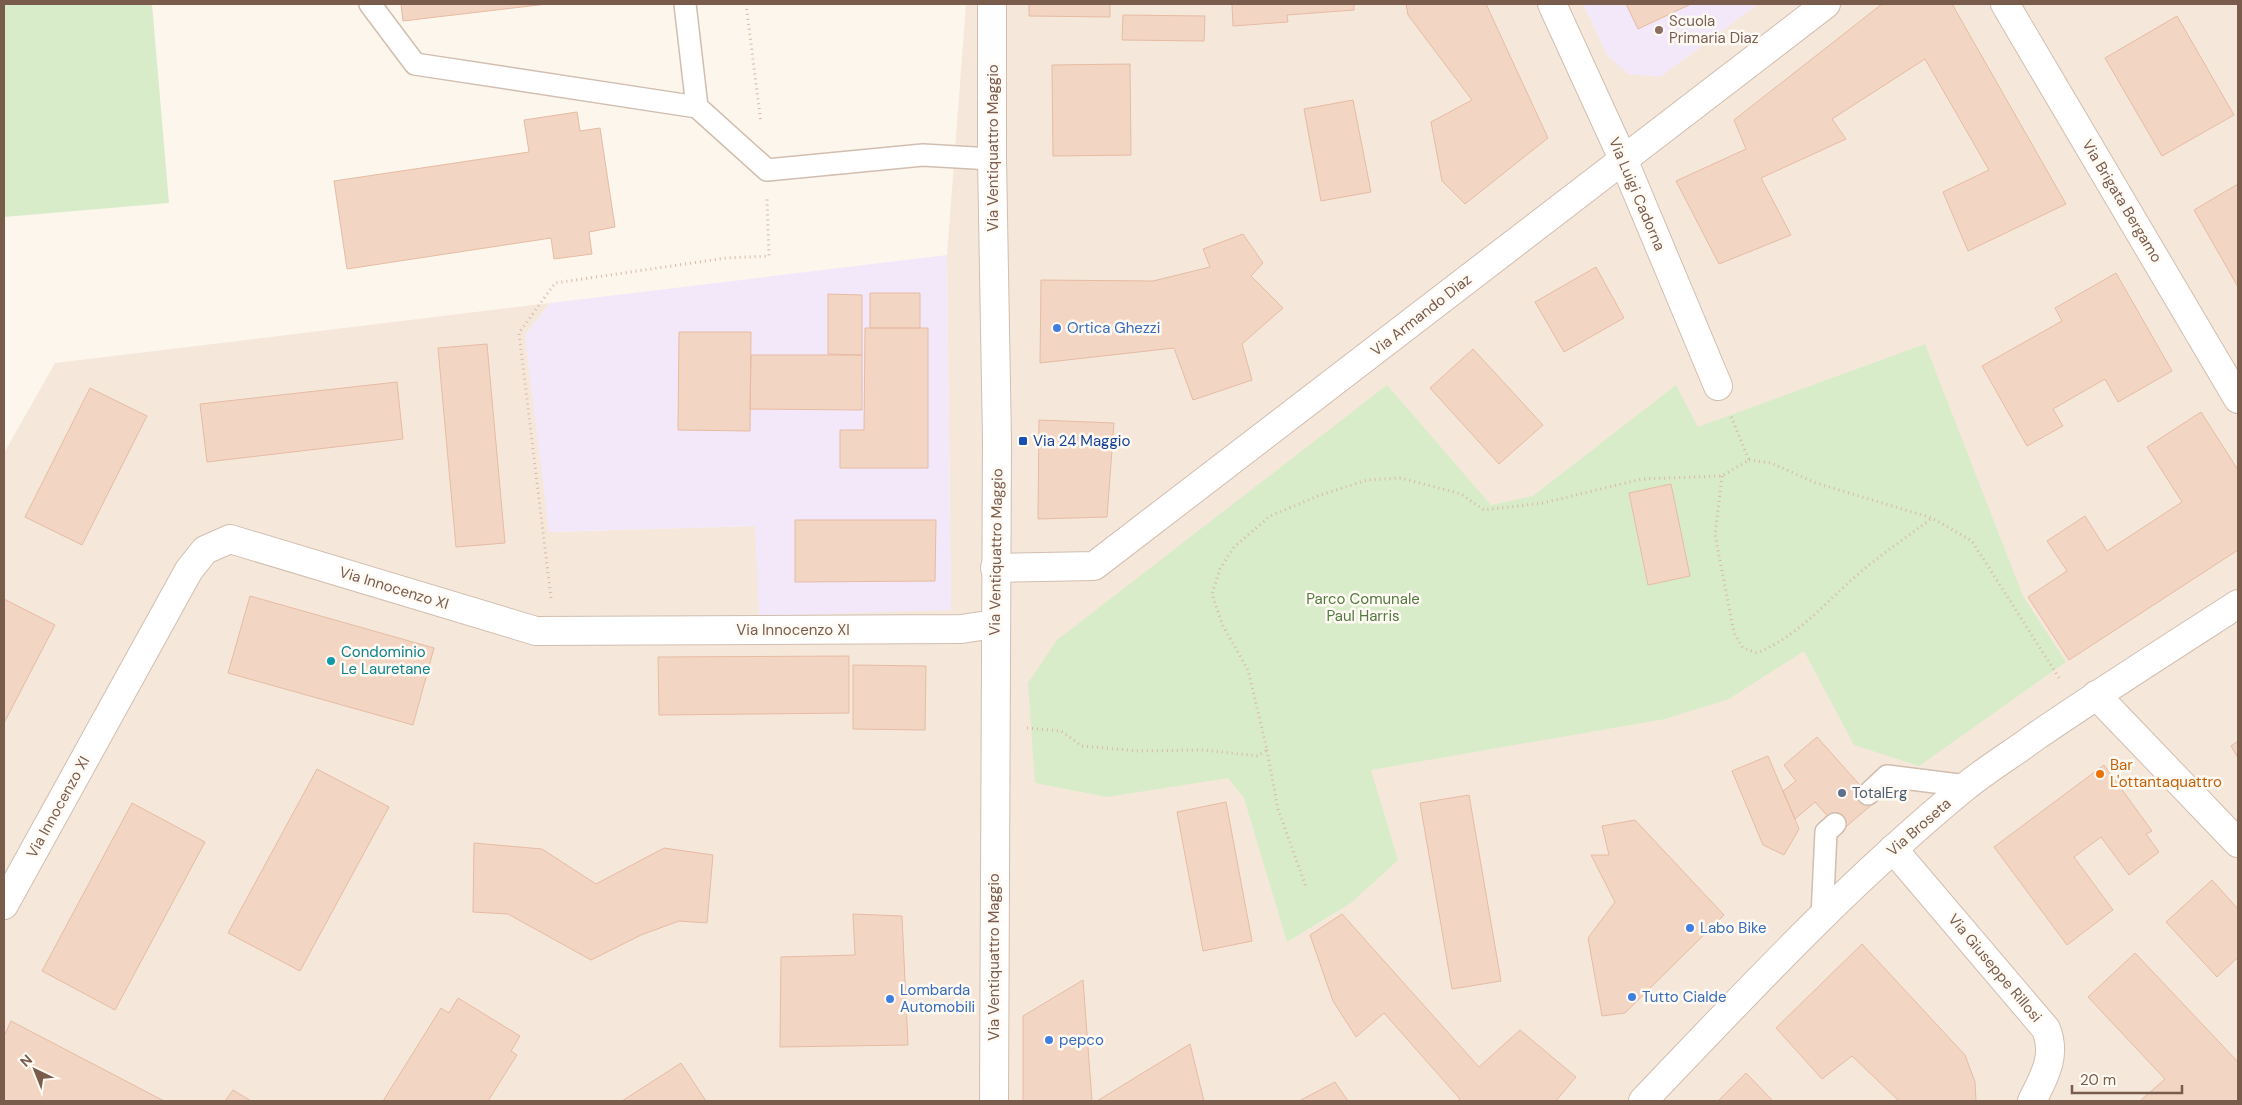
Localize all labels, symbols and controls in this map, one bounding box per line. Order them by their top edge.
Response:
place label: Scuola Primaria Diaz [1669,11,1759,48]
marker: Scuola Primaria Diaz [1653,24,1665,36]
street label: Via Ventiquattro Maggio [983,64,1003,232]
street label: Via Luigi Cadorna [1604,134,1670,254]
street label: Via Brigata Bergamo [2077,136,2167,266]
street label: Via Armando Diaz [1367,269,1476,361]
place label: Ortica Ghezzi [1067,318,1160,338]
marker: Ortica Ghezzi [1051,322,1063,334]
place label: Via 24 Maggio [1033,431,1130,451]
marker: Via 24 Maggio [1017,435,1029,447]
street label: Via Ventiquattro Maggio [985,468,1007,636]
street label: Via Innocenzo XI [337,562,451,614]
park label: Parco Comunale Paul Harris [1306,589,1420,626]
street label: Via Innocenzo XI [736,620,850,640]
place label: Condominio Le Lauretane [341,642,430,679]
marker: Condominio Le Lauretane [325,655,337,667]
street label: Via Innocenzo XI [22,753,94,861]
place label: Bar L'ottantaquattro [2110,755,2222,792]
marker: Bar L'ottantaquattro [2094,768,2106,780]
place label: TotalErg [1852,783,1907,803]
marker: TotalErg [1836,787,1848,799]
street label: Via Broseta [1883,794,1955,860]
street label: Via Ventiquattro Maggio [984,873,1004,1041]
street label: Via Giuseppe Rillosi [1944,910,2046,1026]
place label: Labo Bike [1700,918,1767,938]
marker: Labo Bike [1684,922,1696,934]
place label: Lombarda Automobili [900,980,975,1017]
place label: Tutto Cialde [1642,987,1726,1007]
marker: Tutto Cialde [1626,991,1638,1003]
marker: Lombarda Automobili [884,993,896,1005]
place label: pepco [1059,1030,1104,1050]
marker: pepco [1043,1034,1055,1046]
north arrow [10,1045,60,1095]
text: N [16,1050,36,1071]
scale bar [2072,1062,2182,1094]
text: 20 m [2080,1070,2116,1090]

